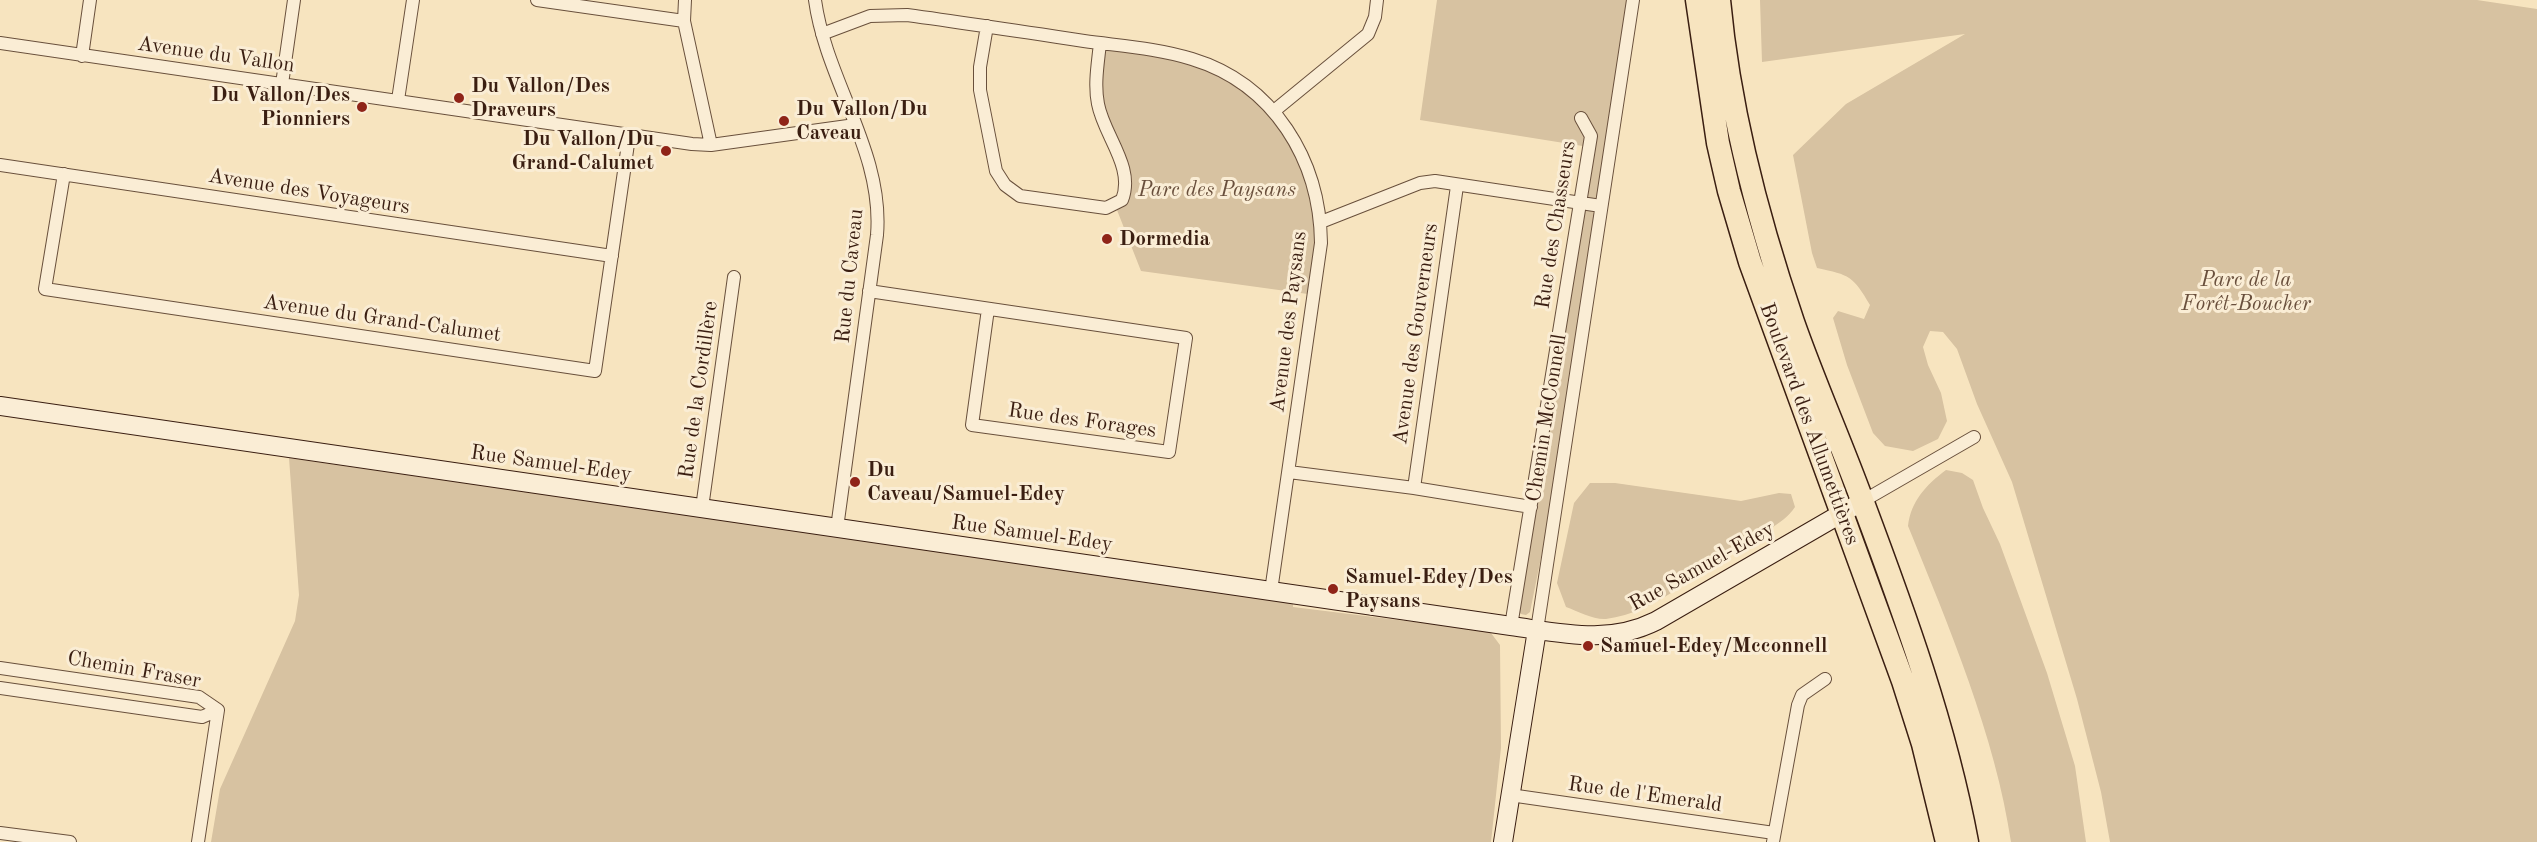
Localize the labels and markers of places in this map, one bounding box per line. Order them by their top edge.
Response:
place label: Du Vallon/Des Draveurs [471,73,610,123]
place label: Du Vallon/Des Pionniers [211,82,350,132]
marker: Du Vallon/Des Draveurs [452,91,466,105]
place label: Du Vallon/Du Caveau [796,96,928,146]
marker: Du Vallon/Des Pionniers [355,100,369,114]
marker: Du Vallon/Du Caveau [777,114,791,128]
place label: Du Vallon/Du Grand-Calumet [511,126,654,176]
marker: Du Vallon/Du Grand-Calumet [659,144,673,158]
place label: Dormedia [1119,226,1210,252]
marker: Dormedia [1100,232,1114,246]
place label: Du Caveau/Samuel-Edey [867,457,1065,507]
marker: Du Caveau/Samuel-Edey [848,475,862,489]
place label: Samuel-Edey/Des Paysans [1345,564,1513,614]
marker: Samuel-Edey/Des Paysans [1326,582,1340,596]
place label: Samuel-Edey/Mcconnell [1600,633,1827,659]
marker: Samuel-Edey/Mcconnell [1581,639,1595,653]

